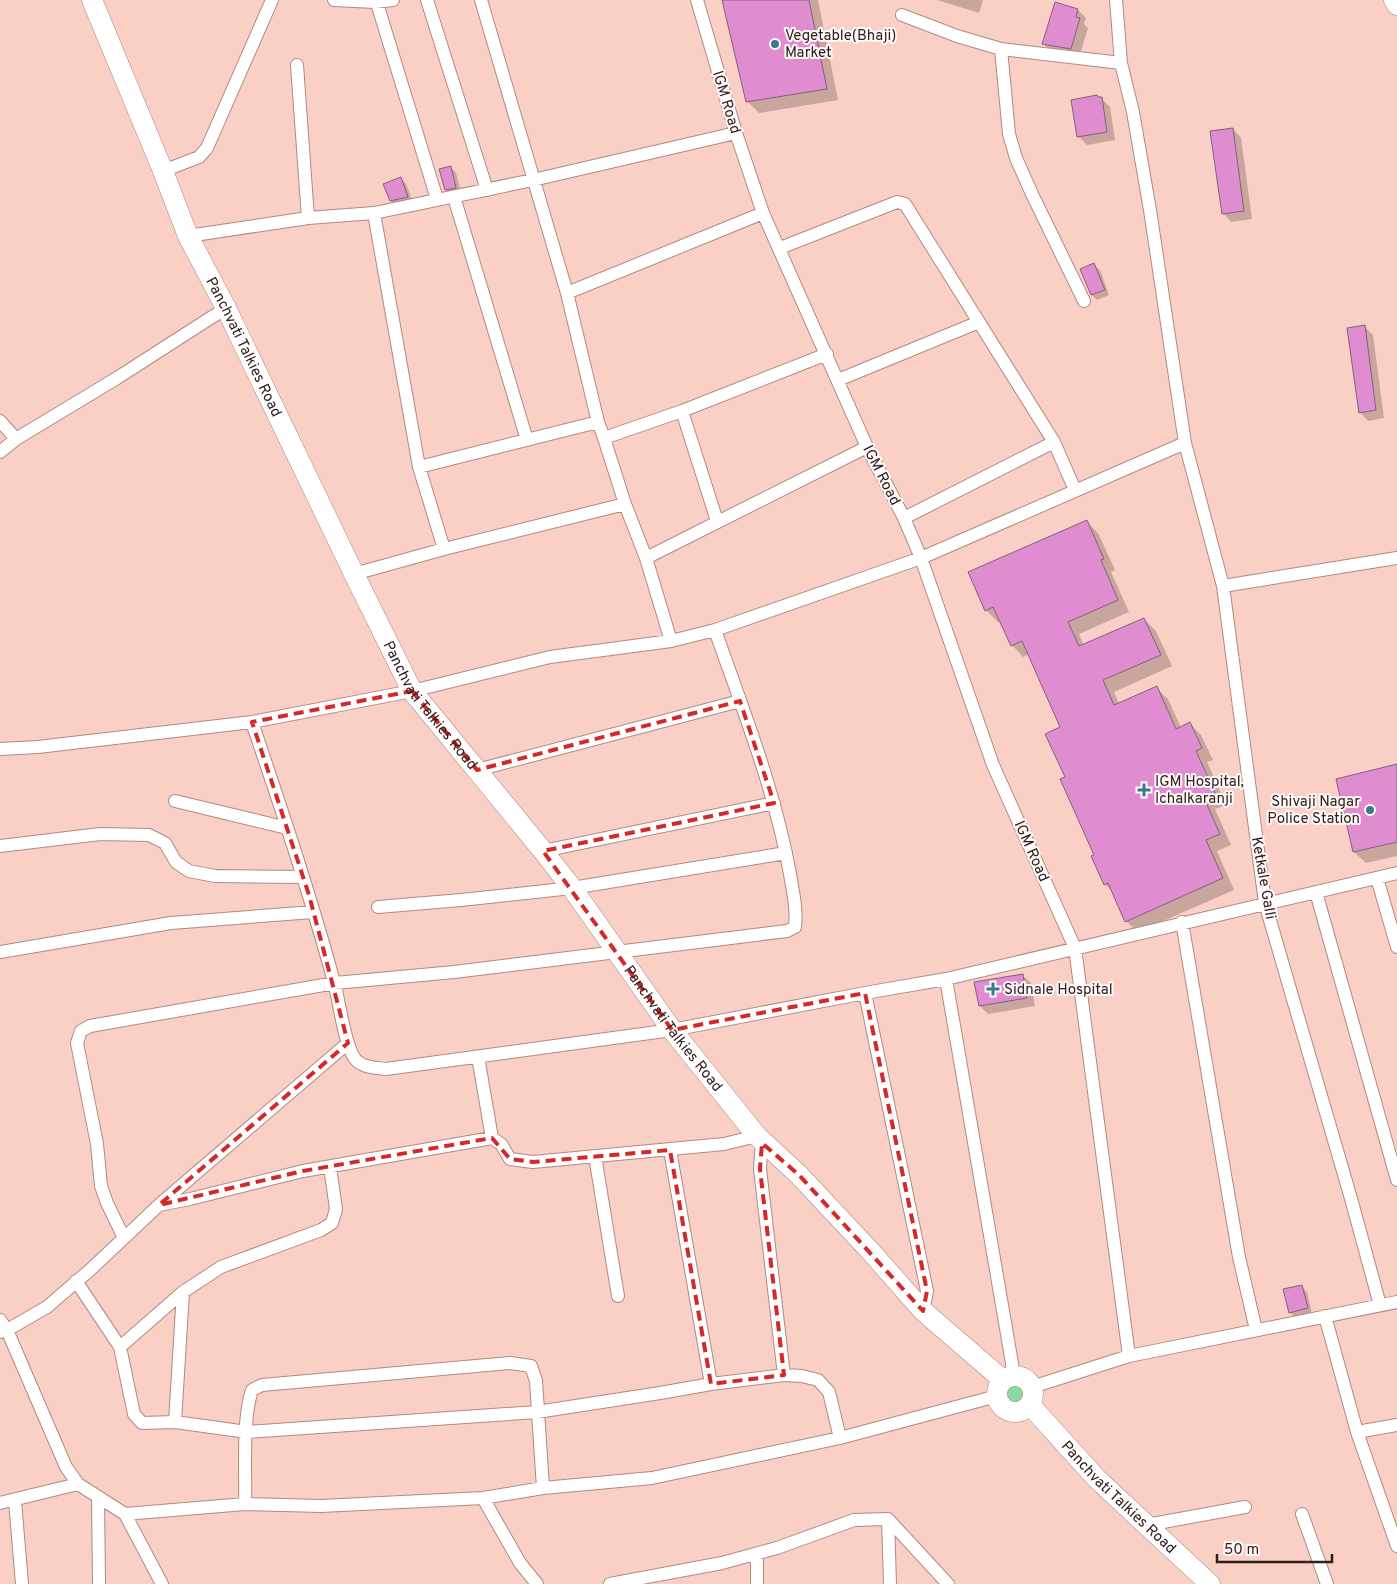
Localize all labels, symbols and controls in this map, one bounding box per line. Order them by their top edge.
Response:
place label: Vegetable(Bhaji) Market [785,27,896,63]
marker: Vegetable(Bhaji) Market [769,38,781,50]
street label: IGM Road [707,69,744,136]
street label: Panchvati Talkies Road [200,274,285,421]
street label: IGM Road [857,442,904,509]
street label: Panchvati Talkies Road [378,638,481,774]
place label: IGM Hospital, Ichalkaranji [1155,773,1244,809]
marker: IGM Hospital, Ichalkaranji [1137,783,1151,797]
place label: Shivaji Nagar Police Station [1267,793,1360,829]
marker: Shivaji Nagar Police Station [1364,804,1376,816]
street label: IGM Road [1009,818,1053,885]
street label: Ketkale Galli [1246,835,1279,921]
street label: Panchvati Talkies Road [618,962,726,1096]
place label: Sidnale Hospital [1004,981,1113,1000]
marker: Sidnale Hospital [986,982,1000,996]
street label: Panchvati Talkies Road [1056,1438,1179,1559]
scale bar [1217,1532,1332,1564]
text: 50 m [1224,1541,1259,1560]

